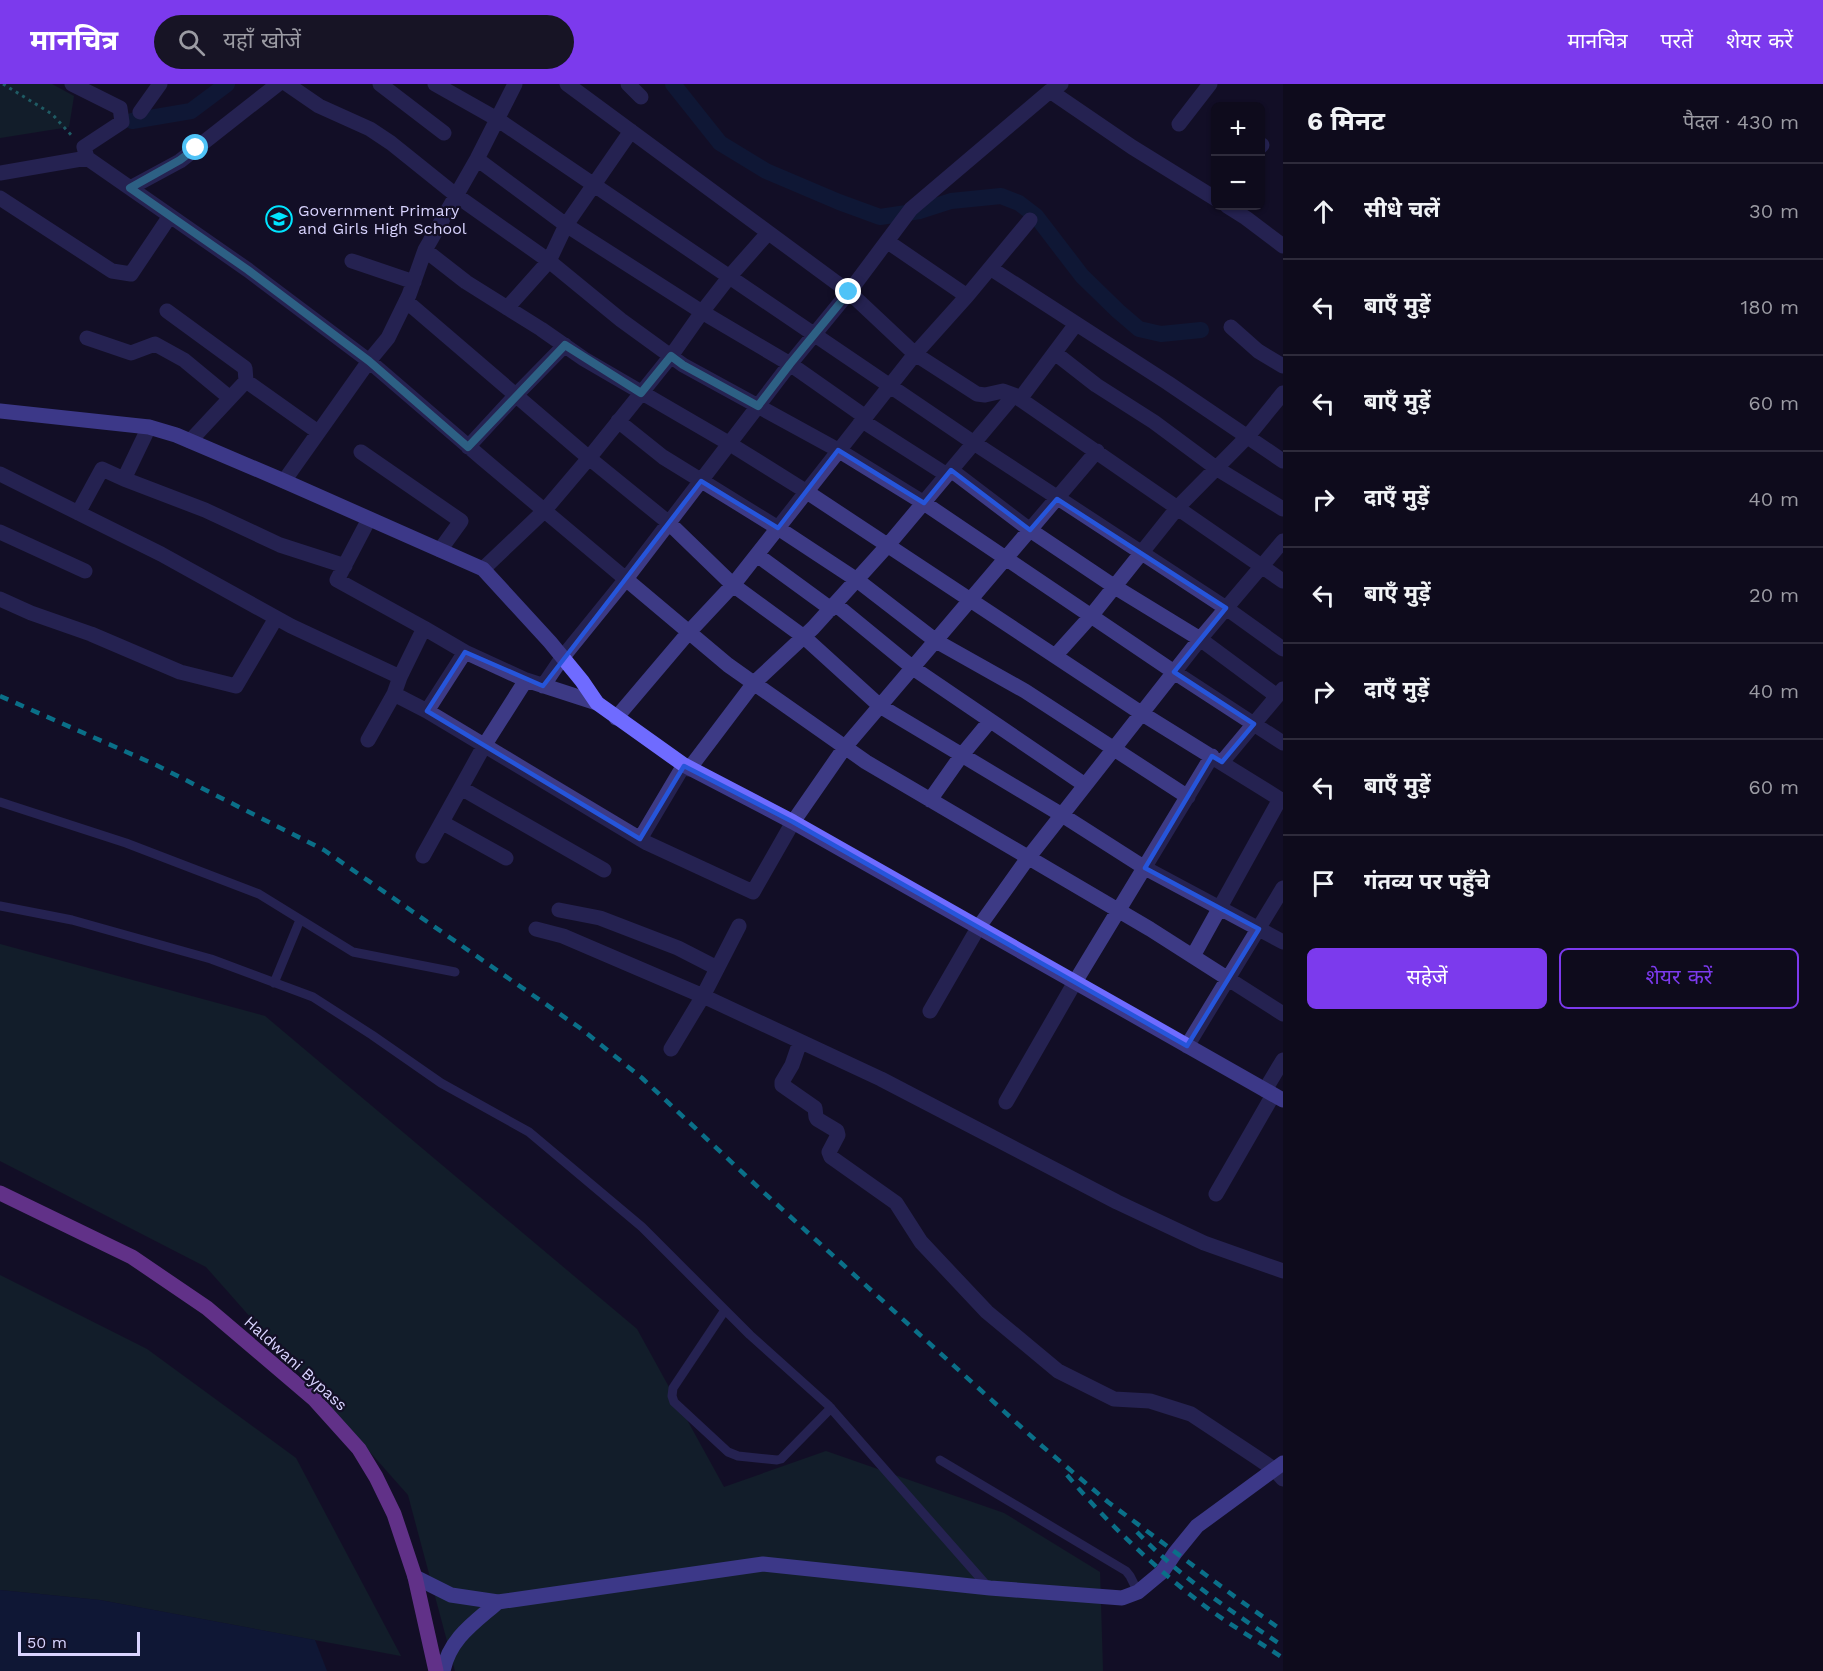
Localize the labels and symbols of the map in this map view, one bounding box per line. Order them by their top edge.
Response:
route start [182,134,208,160]
place label: Government Primary and Girls High School [298,201,467,238]
school or university icon: Government Primary and Girls High School [264,204,294,234]
route end [835,278,861,304]
street label: Haldwani Bypass [240,1312,351,1415]
scale bar [18,1629,140,1656]

